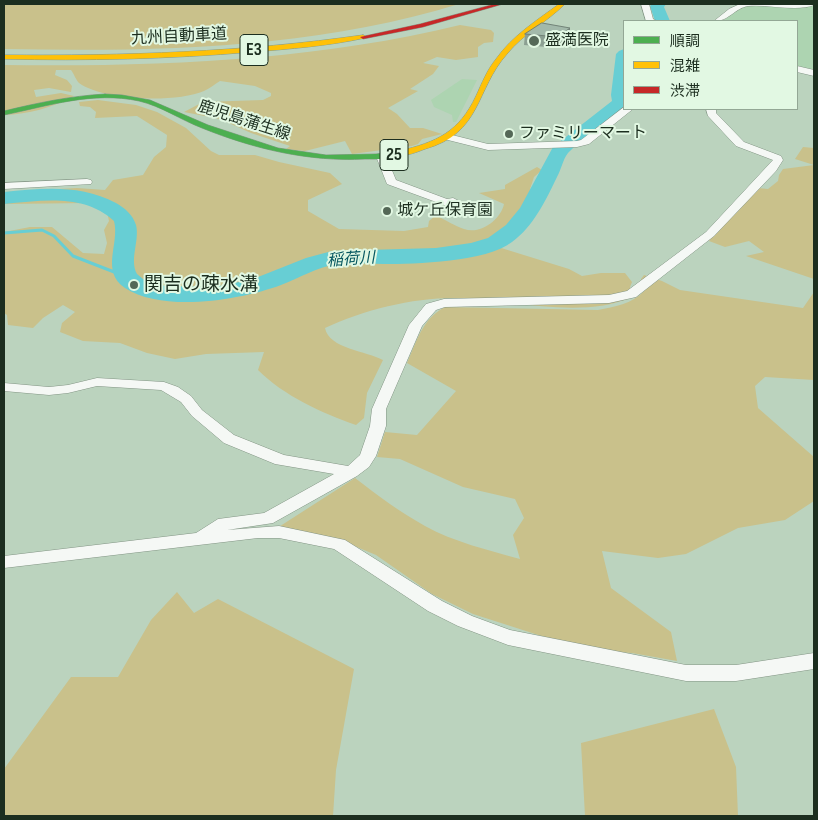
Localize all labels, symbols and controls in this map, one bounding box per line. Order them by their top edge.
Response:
legend [623,20,798,110]
street label: 九州自動車道 [131,25,227,49]
place label: 盛満医院 [545,31,609,51]
text: 順調 [670,32,700,51]
road number: E3 [240,34,268,66]
marker: 盛満医院 [527,34,541,48]
text: 混雑 [670,57,700,76]
text: 渋滞 [670,82,700,101]
street label: 鹿児島蒲生線 [195,97,293,145]
place label: ファミリーマート [519,124,647,144]
marker: ファミリーマート [503,128,515,140]
road number: 25 [380,140,408,170]
place label: 城ケ丘保育園 [397,201,493,221]
marker: 城ケ丘保育園 [381,205,393,217]
water label: 稲荷川 [326,249,376,271]
place label: 関吉の疎水溝 [144,274,258,296]
marker: 関吉の疎水溝 [128,279,140,291]

